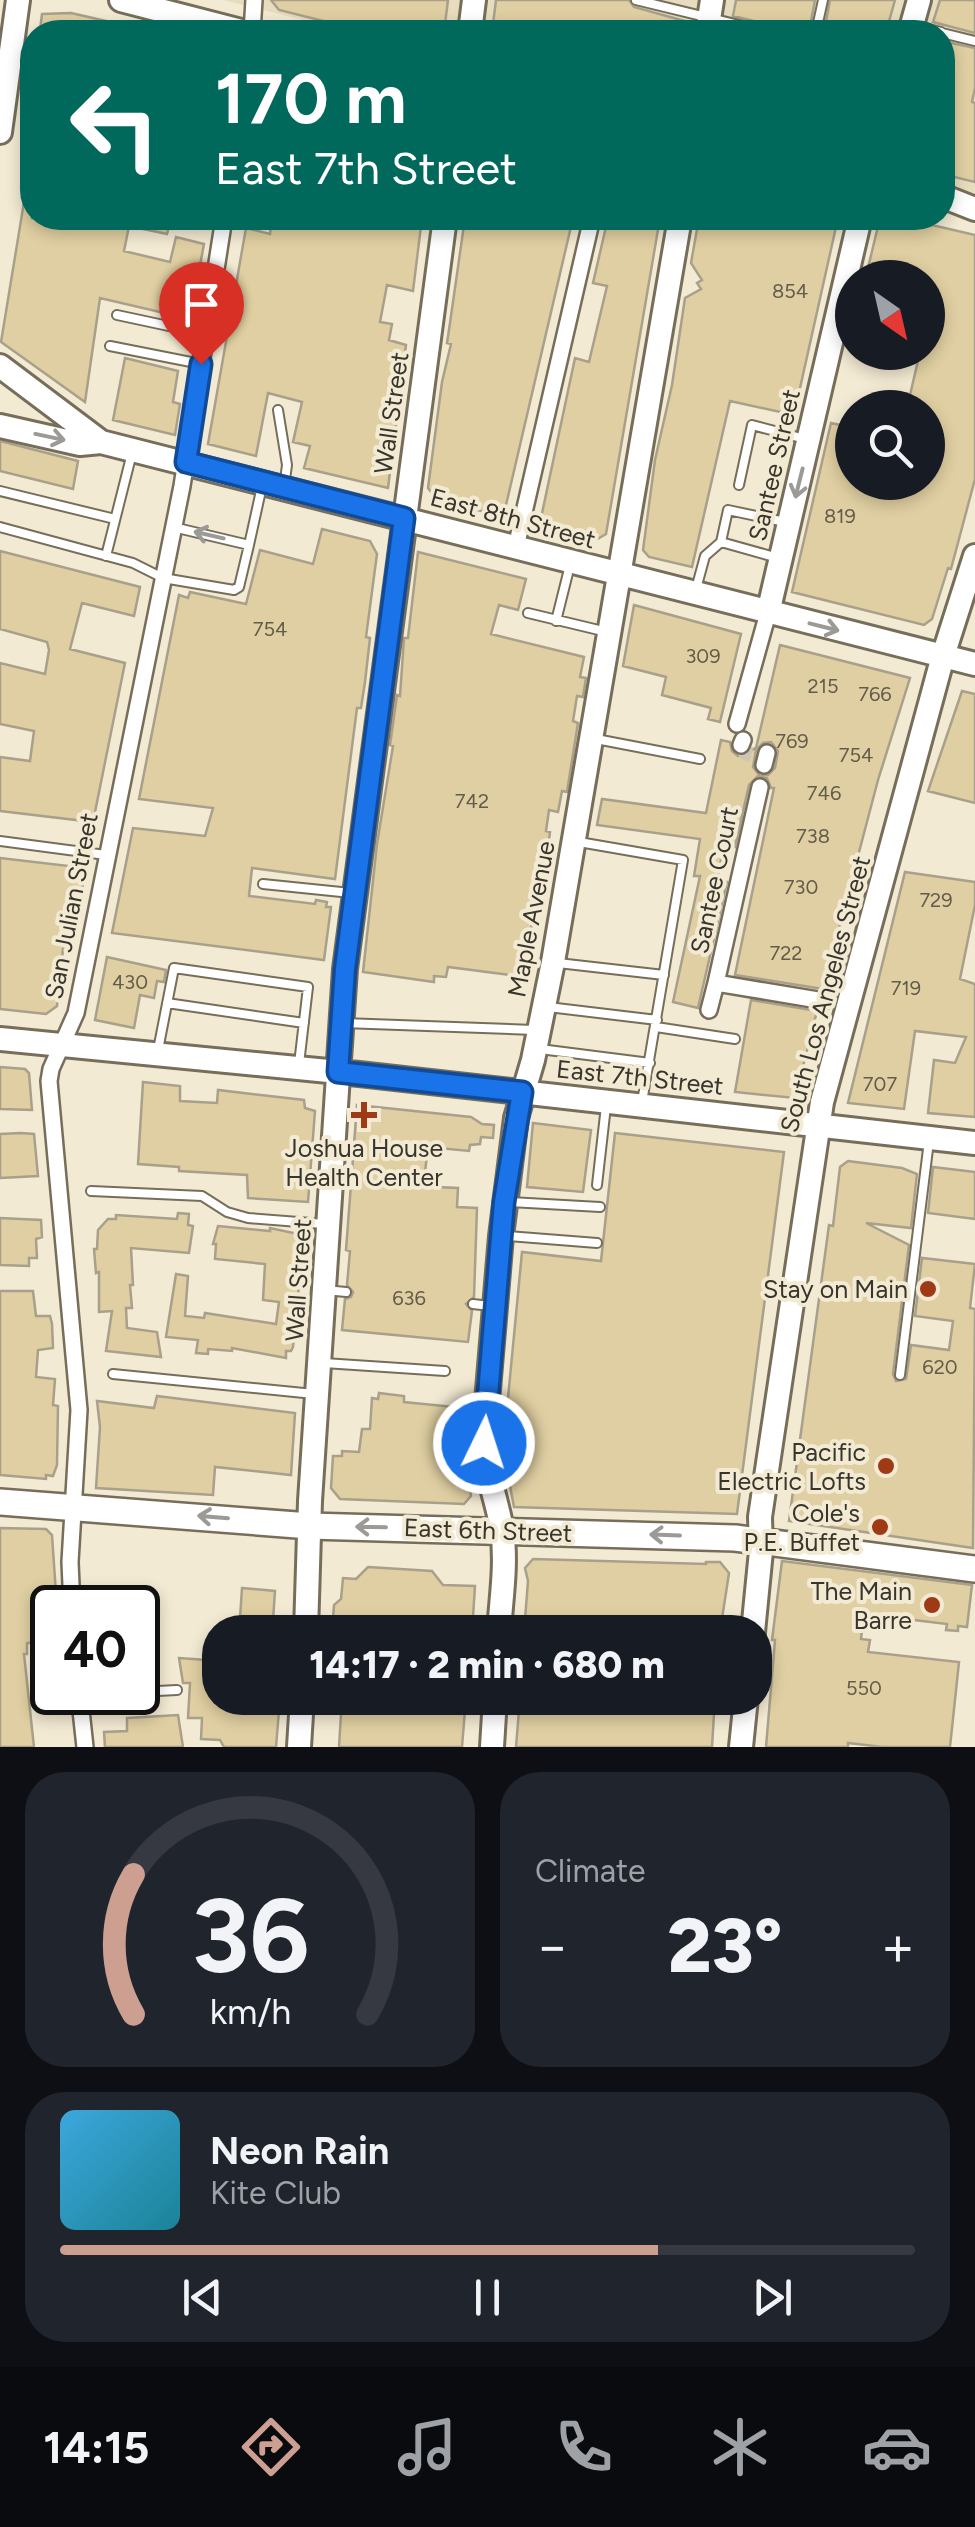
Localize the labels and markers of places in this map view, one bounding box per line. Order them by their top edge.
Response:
pin [159,262,244,365]
marker: Joshua House Health Center [351,1102,377,1128]
place label: Joshua House Health Center [285,1133,443,1192]
place label: Stay on Main [763,1274,908,1304]
marker: Stay on Main [917,1278,939,1300]
place label: Pacific Electric Lofts [717,1437,866,1496]
marker: Pacific Electric Lofts [875,1455,897,1477]
place label: Cole's P.E. Buffet [743,1498,860,1557]
marker: Cole's P.E. Buffet [869,1516,891,1538]
place label: The Main Barre [811,1576,912,1635]
marker: The Main Barre [921,1594,943,1616]

